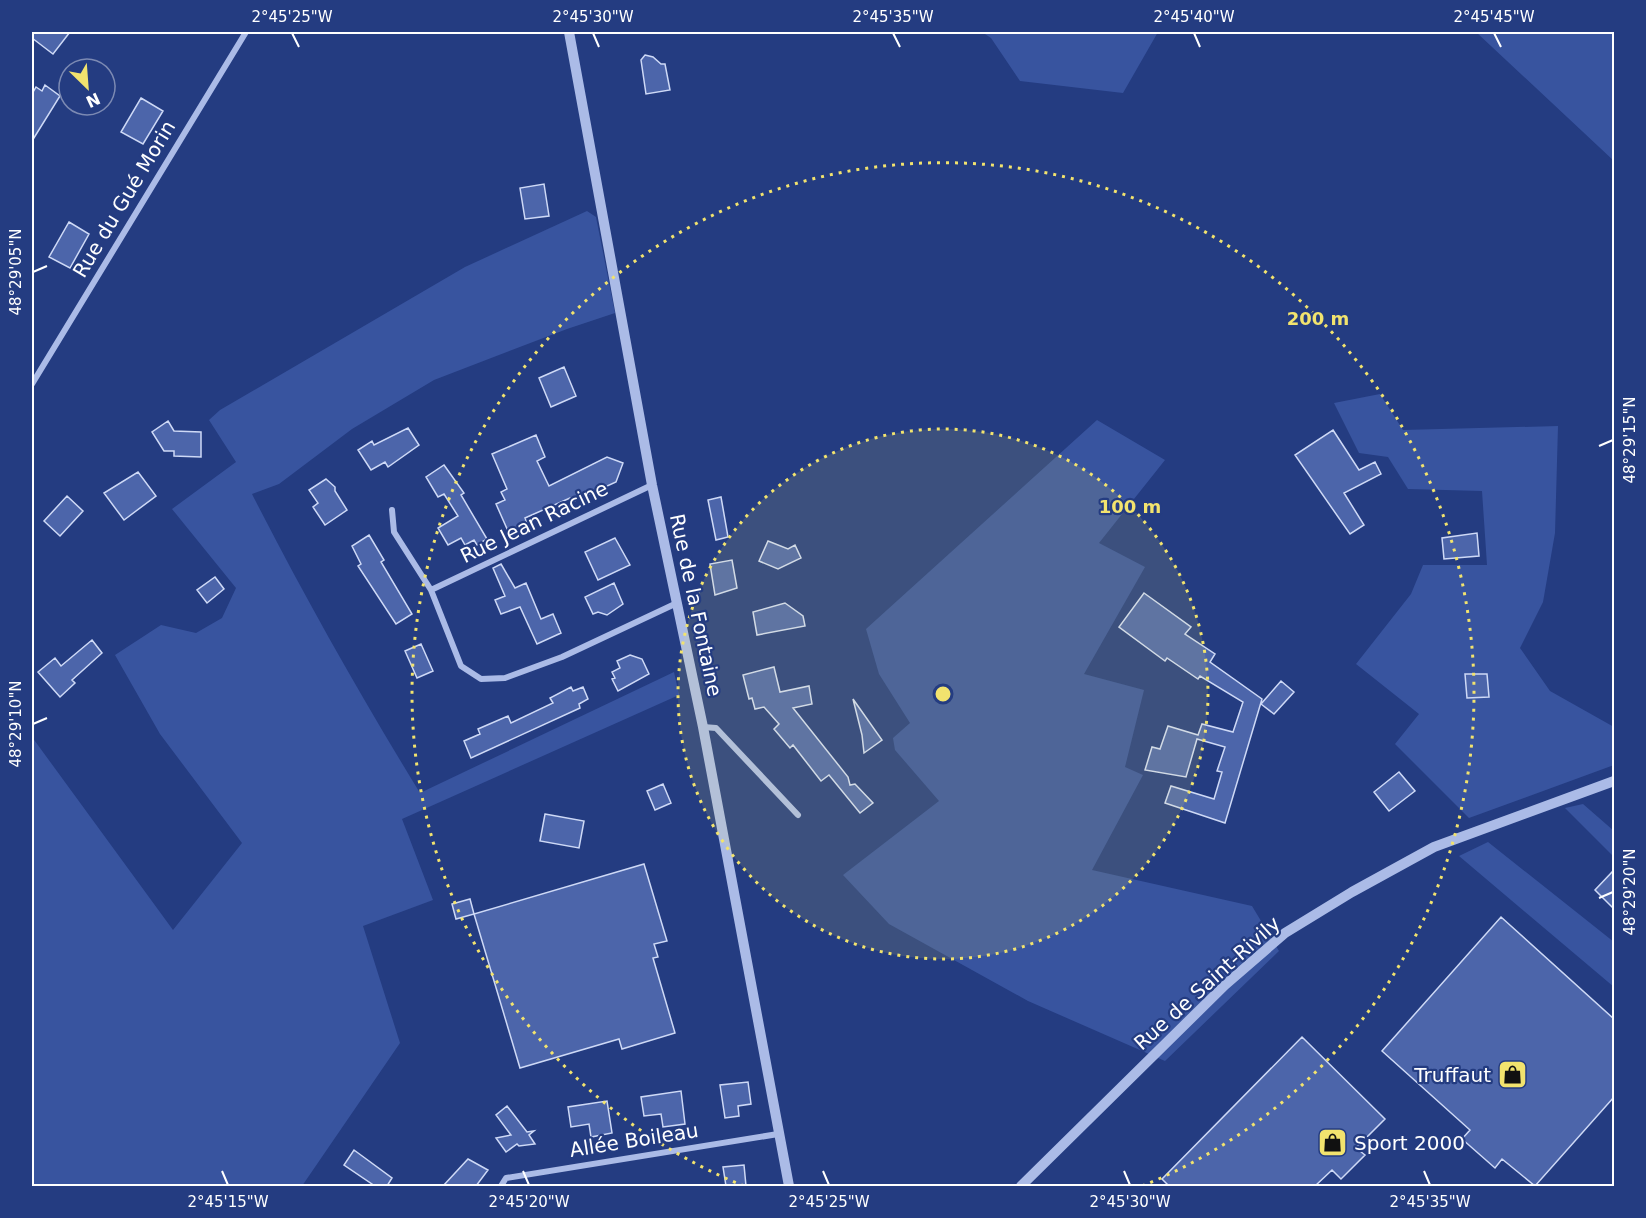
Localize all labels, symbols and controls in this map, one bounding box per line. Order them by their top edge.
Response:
text: 2°45'25"W [251,8,333,26]
text: 2°45'30"W [552,8,634,26]
text: 2°45'35"W [852,8,934,26]
text: 2°45'40"W [1153,8,1235,26]
text: 2°45'45"W [1453,8,1535,26]
north arrow [57,57,117,117]
text: N [83,89,103,112]
street label: Rue du Gué Morin [68,116,180,282]
text: 48°29'05"N [7,228,25,316]
text: 200 m [1287,308,1349,329]
text: 48°29'15"N [1621,396,1639,484]
street label: Rue Jean Racine [456,476,612,568]
text: 100 m [1099,496,1161,517]
street label: Rue de la Fontaine [665,511,727,699]
text: 48°29'10"N [7,680,25,768]
centre of rings [933,684,953,704]
text: 48°29'20"N [1621,848,1639,936]
street label: Rue de Saint-Rivily [1129,911,1285,1055]
shop icon: Truffaut [1496,1059,1528,1091]
place label: Truffaut [1413,1063,1491,1087]
street label: Allée Boileau [568,1118,700,1162]
shop icon: Sport 2000 [1317,1127,1349,1159]
place label: Sport 2000 [1354,1131,1465,1155]
text: 2°45'15"W [187,1193,269,1211]
text: 2°45'20"W [488,1193,570,1211]
text: 2°45'25"W [788,1193,870,1211]
text: 2°45'30"W [1089,1193,1171,1211]
text: 2°45'35"W [1389,1193,1471,1211]

